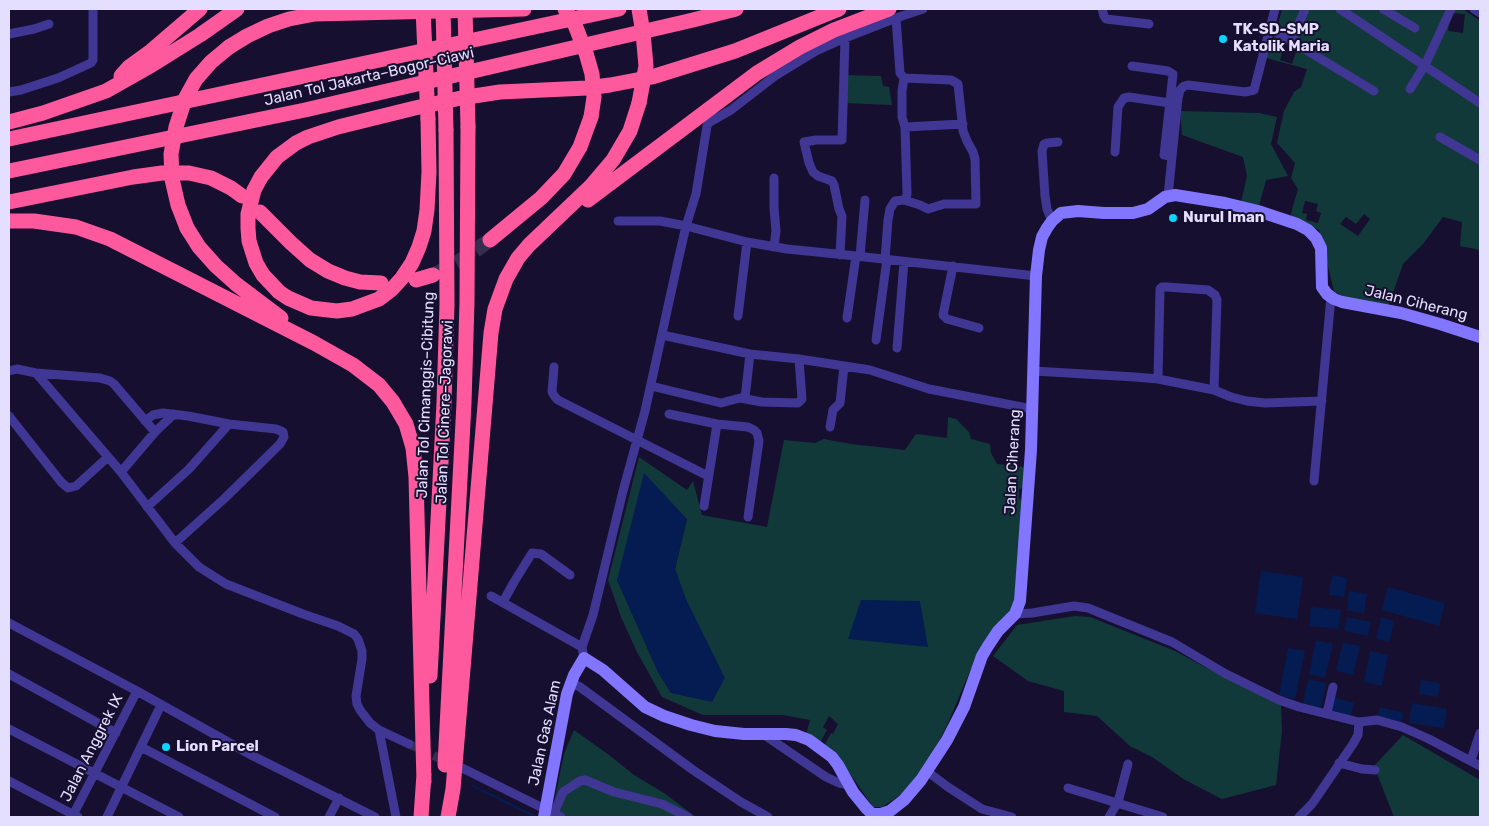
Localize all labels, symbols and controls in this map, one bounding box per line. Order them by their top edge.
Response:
place label: TK-SD-SMP Katolik Maria [1233,21,1330,56]
marker: TK-SD-SMP Katolik Maria [1217,33,1229,45]
street label: Jalan Tol Jakarta–Bogor–Ciawi [262,44,476,110]
place label: Nurul Iman [1183,209,1264,227]
marker: Nurul Iman [1167,212,1179,224]
street label: Jalan Ciherang [1363,282,1469,324]
street label: Jalan Tol Cimanggis–Cibitung [413,291,439,499]
street label: Jalan Tol Cinere–Jagorawi [433,320,457,504]
street label: Jalan Ciherang [1001,409,1025,515]
street label: Jalan Gas Alam [525,679,565,787]
street label: Jalan Anggrek IX [57,691,127,805]
place label: Lion Parcel [176,738,259,756]
marker: Lion Parcel [160,741,172,753]

